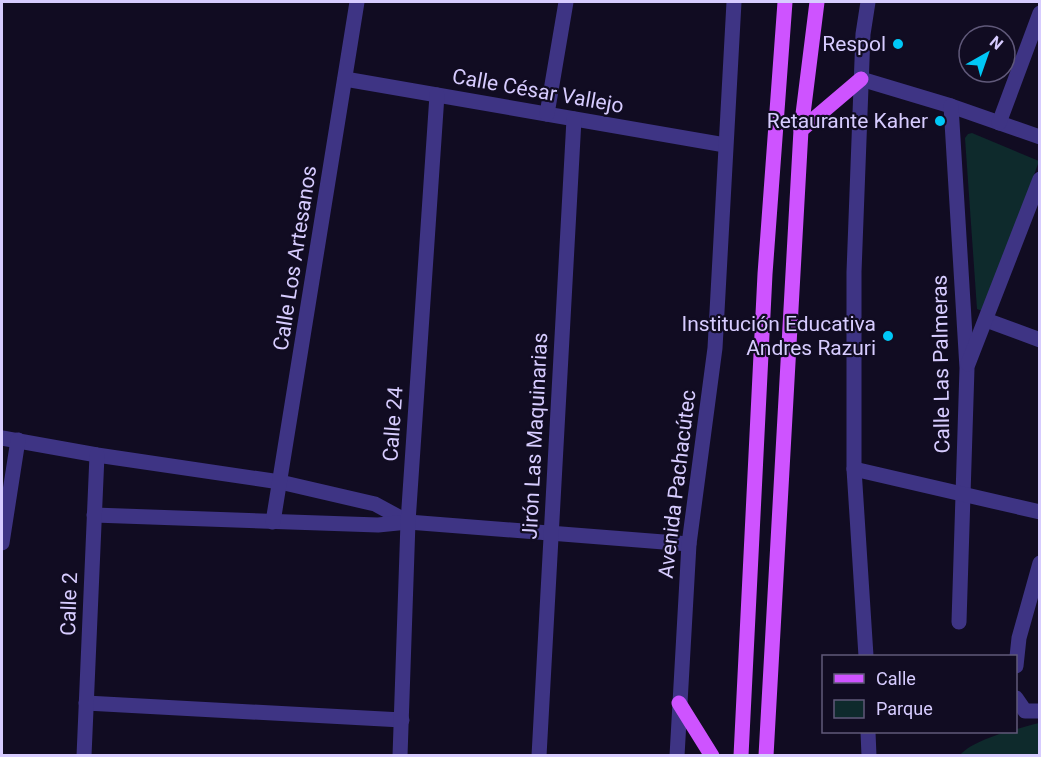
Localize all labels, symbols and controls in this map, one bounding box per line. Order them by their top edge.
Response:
north arrow [957,24,1017,84]
place label: Respol [822,32,886,56]
text: N [986,32,1007,54]
marker: Respol [891,37,905,51]
street label: Calle César Vallejo [450,64,626,118]
place label: Retaurante Kaher [767,109,928,133]
marker: Retaurante Kaher [933,114,947,128]
street label: Calle Los Artesanos [269,164,321,352]
street label: Calle Las Palmeras [927,274,955,454]
place label: Institución Educativa Andres Razuri [682,312,876,360]
marker: Institución Educativa Andres Razuri [881,329,895,343]
street label: Jirón Las Maquinarias [518,332,552,540]
street label: Calle 24 [378,385,408,462]
street label: Avenida Pachacútec [654,388,700,580]
street label: Calle 2 [56,572,82,636]
legend [822,655,1017,733]
text: Calle [876,668,916,689]
text: Parque [876,698,933,719]

